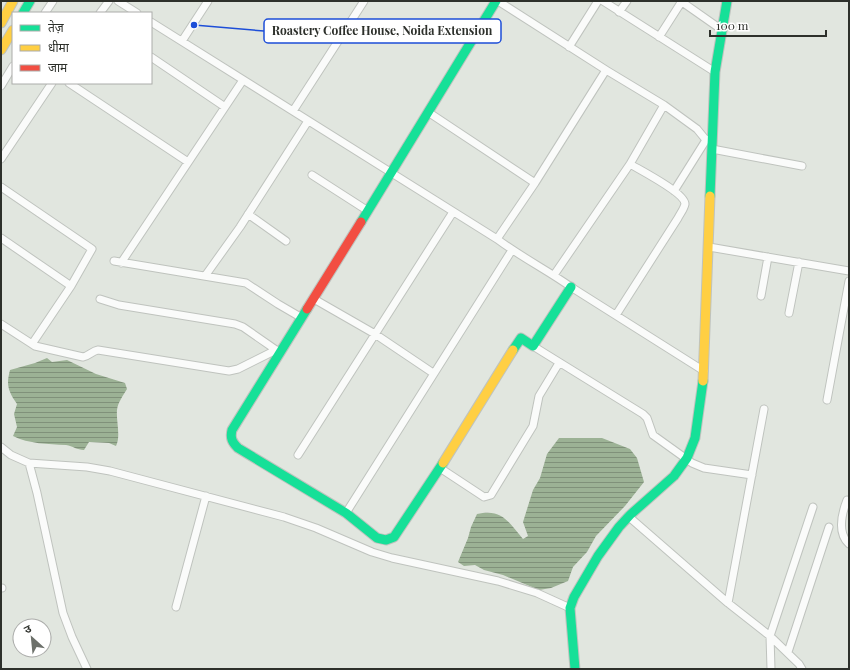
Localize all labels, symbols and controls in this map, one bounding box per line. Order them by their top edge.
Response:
legend [12,12,152,84]
scale bar [710,12,826,38]
text: 100 m [716,17,749,33]
text: तेज़ [48,19,65,35]
callout: Roastery Coffee House, Noida Extension [264,19,501,43]
text: Roastery Coffee House, Noida Extension [272,22,493,38]
text: धीमा [48,39,70,55]
text: जाम [48,59,68,75]
north arrow [12,618,52,658]
text: उ [21,620,34,637]

